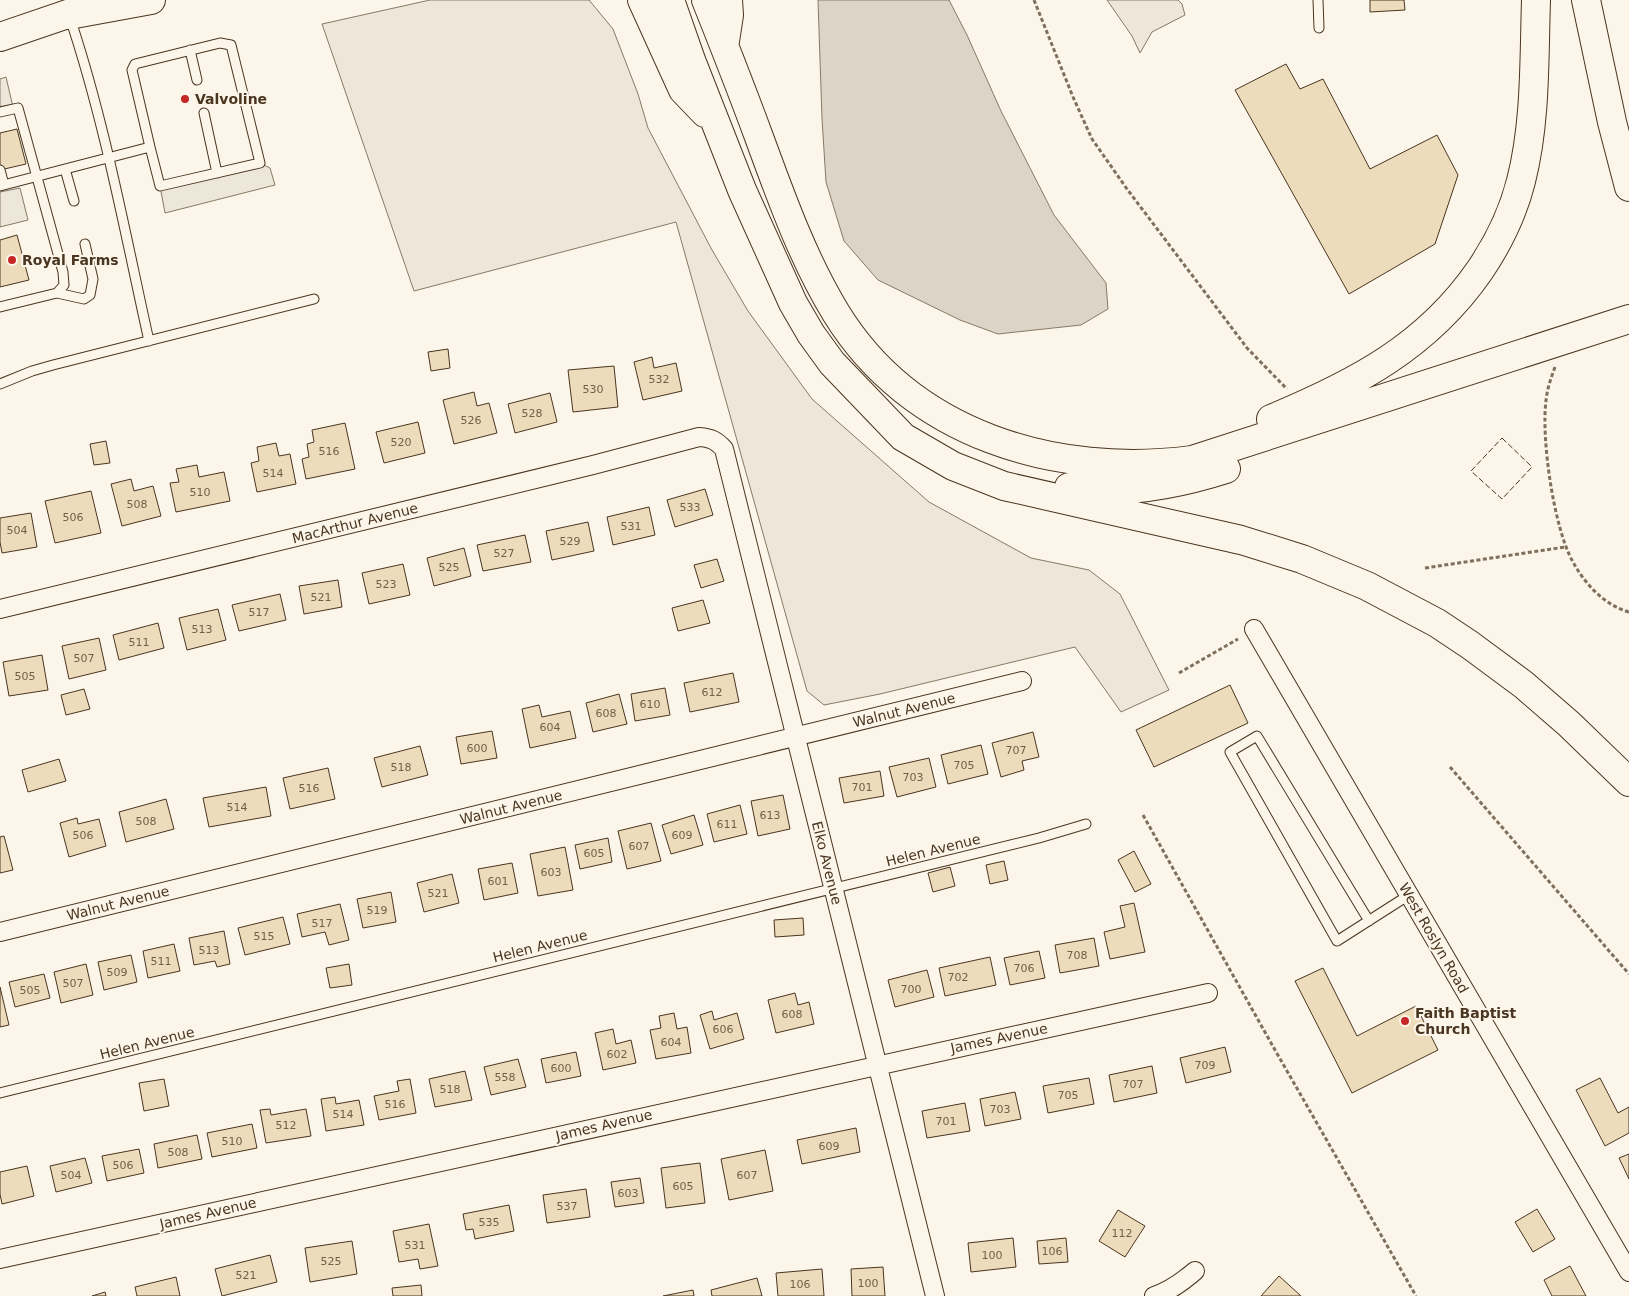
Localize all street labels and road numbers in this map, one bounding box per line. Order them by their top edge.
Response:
street label: MacArthur Avenue [290,500,420,546]
street label: Walnut Avenue [851,690,957,730]
street label: Walnut Avenue [458,787,564,827]
street label: Elko Avenue [809,820,845,906]
street label: Helen Avenue [884,831,982,869]
street label: West Roslyn Road [1396,880,1472,996]
street label: Walnut Avenue [65,883,171,923]
street label: Helen Avenue [491,927,589,965]
street label: James Avenue [948,1020,1049,1056]
street label: Helen Avenue [98,1024,196,1062]
street label: James Avenue [553,1106,654,1144]
street label: James Avenue [157,1194,258,1232]

